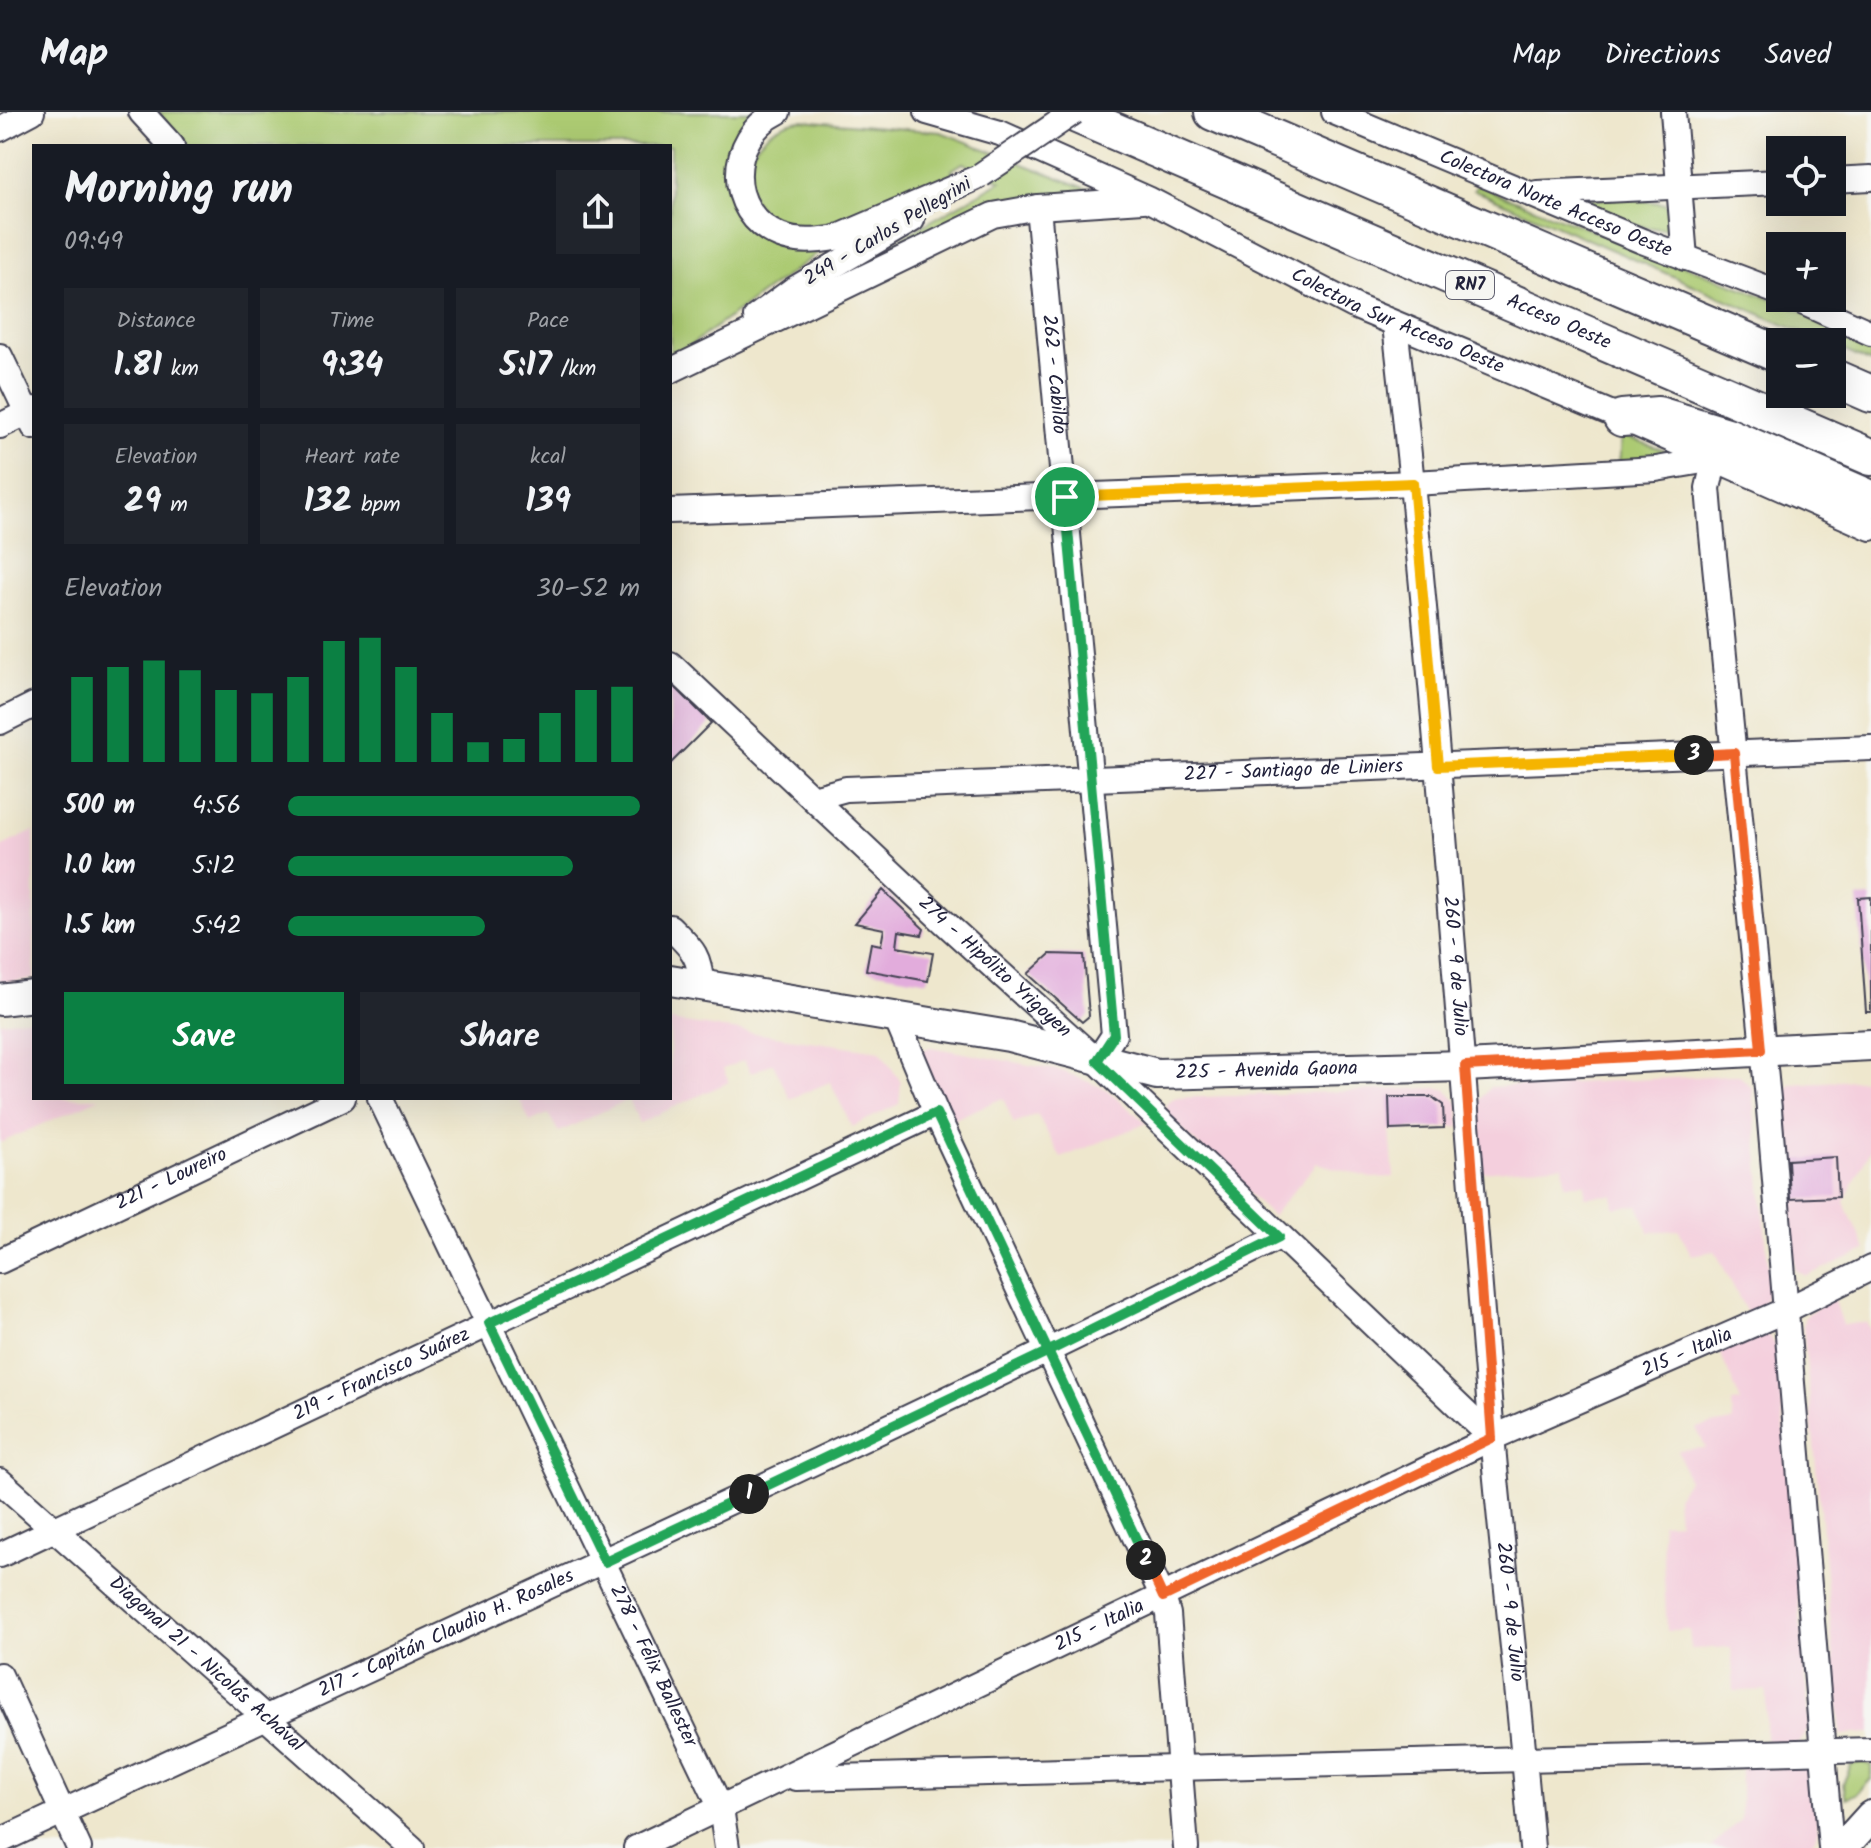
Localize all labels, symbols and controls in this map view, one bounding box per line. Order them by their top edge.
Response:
text: Map [40,25,109,85]
text: Map [1512,33,1561,78]
text: Directions [1605,33,1721,78]
text: Saved [1765,33,1831,78]
map controls [1766,136,1846,408]
button: locate [1766,136,1846,216]
street label: Colectora Norte Acceso Oeste [1434,142,1677,267]
text: Morning run [64,156,293,226]
street label: 249 - Carlos Pellegrini [798,168,979,295]
button: share [556,170,640,254]
text: 09:49 [64,221,123,263]
button: + [1766,232,1846,312]
street label: Colectora Sur Acceso Oeste [1285,260,1509,383]
road number: RN7 [1446,271,1494,299]
street label: Acceso Oeste [1501,286,1616,359]
text: Distance [116,304,196,339]
text: Time [330,304,374,339]
text: Pace [527,304,569,339]
street label: 262 - Cabildo [1032,313,1075,436]
button: − [1766,328,1846,408]
text: 1.81 [113,339,162,393]
text: 9:34 [321,339,383,393]
text: 5:17 [500,339,552,393]
text: km [162,352,199,387]
text: /km [552,352,596,387]
text: Elevation [114,440,198,475]
text: Heart rate [304,440,400,475]
text: kcal [530,440,566,475]
pin [1031,463,1099,531]
text: 29 [124,475,161,529]
text: 132 [303,475,352,529]
text: 139 [525,475,571,529]
icon: arrive [1043,475,1087,519]
text: m [161,488,188,523]
text: bpm [352,488,401,523]
text: Elevation [64,568,162,610]
text: 30–52 m [536,568,640,610]
pin: 3 [1674,735,1714,775]
text: 3 [1688,737,1700,772]
street label: 227 - Santiago de Liniers [1183,751,1404,791]
text: 500 m [64,785,135,827]
text: 4:56 [192,785,241,827]
text: 1.0 km [64,845,135,887]
text: 5:12 [192,845,236,887]
street label: 274 - Hipólito Yrigoyen [910,889,1078,1046]
street label: 260 - 9 de Julio [1433,895,1476,1038]
text: 1.5 km [64,905,135,947]
text: 5:42 [192,905,242,947]
button: Save [64,992,344,1084]
button: Share [360,992,640,1084]
street label: 225 - Avenida Gaona [1175,1053,1358,1090]
street label: 221 - Loureiro [110,1139,233,1220]
street label: 219 - Francisco Suárez [288,1319,476,1430]
street label: 215 - Italia [1637,1319,1738,1387]
pin: 1 [729,1474,769,1514]
text: 1 [746,1476,752,1511]
pin: 2 [1126,1540,1166,1580]
street label: 260 - 9 de Julio [1486,1540,1532,1683]
text: 2 [1140,1542,1152,1577]
street label: 217 - Capitán Claudio H. Rosales [313,1560,580,1707]
street label: Diagonal 21 - Nicolás Achával [101,1568,311,1761]
street label: 278 - Félix Ballester [600,1579,706,1754]
street label: 215 - Italia [1049,1591,1150,1661]

